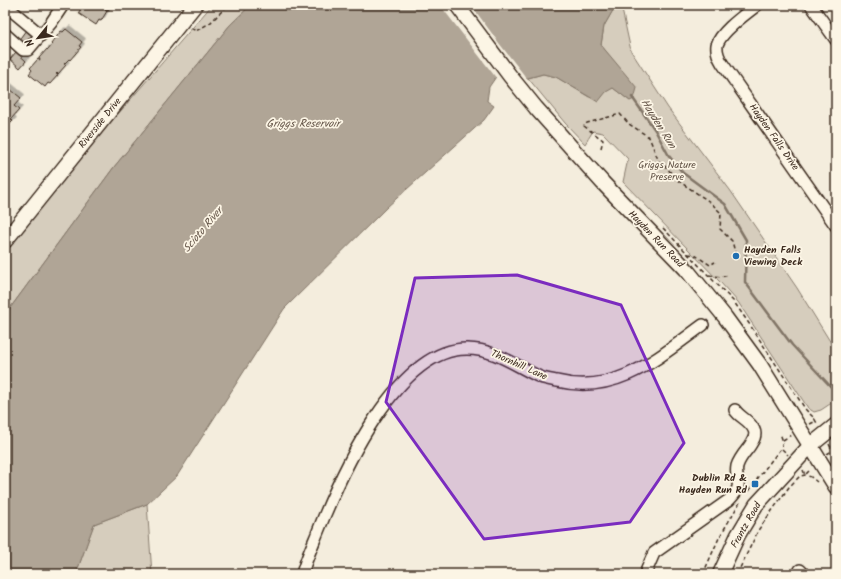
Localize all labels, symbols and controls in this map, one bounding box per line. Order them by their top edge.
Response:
north arrow [18,18,58,58]
text: N [21,35,40,50]
street label: Riverside Drive [75,94,126,152]
water label: Hayden Run [636,95,681,153]
street label: Hayden Falls Drive [745,100,803,174]
water label: Griggs Reservoir [266,115,342,133]
park label: Griggs Nature Preserve [638,157,696,185]
water label: Scioto River [179,202,229,257]
street label: Hayden Run Road [624,206,688,272]
place label: Hayden Falls Viewing Deck [744,242,803,270]
marker: Hayden Falls Viewing Deck [731,251,741,261]
street label: Thornhill Lane [488,345,550,385]
place label: Dublin Rd & Hayden Run Rd [679,470,748,498]
marker: Dublin Rd & Hayden Run Rd [750,479,760,489]
street label: Frantz Road [726,498,766,551]

